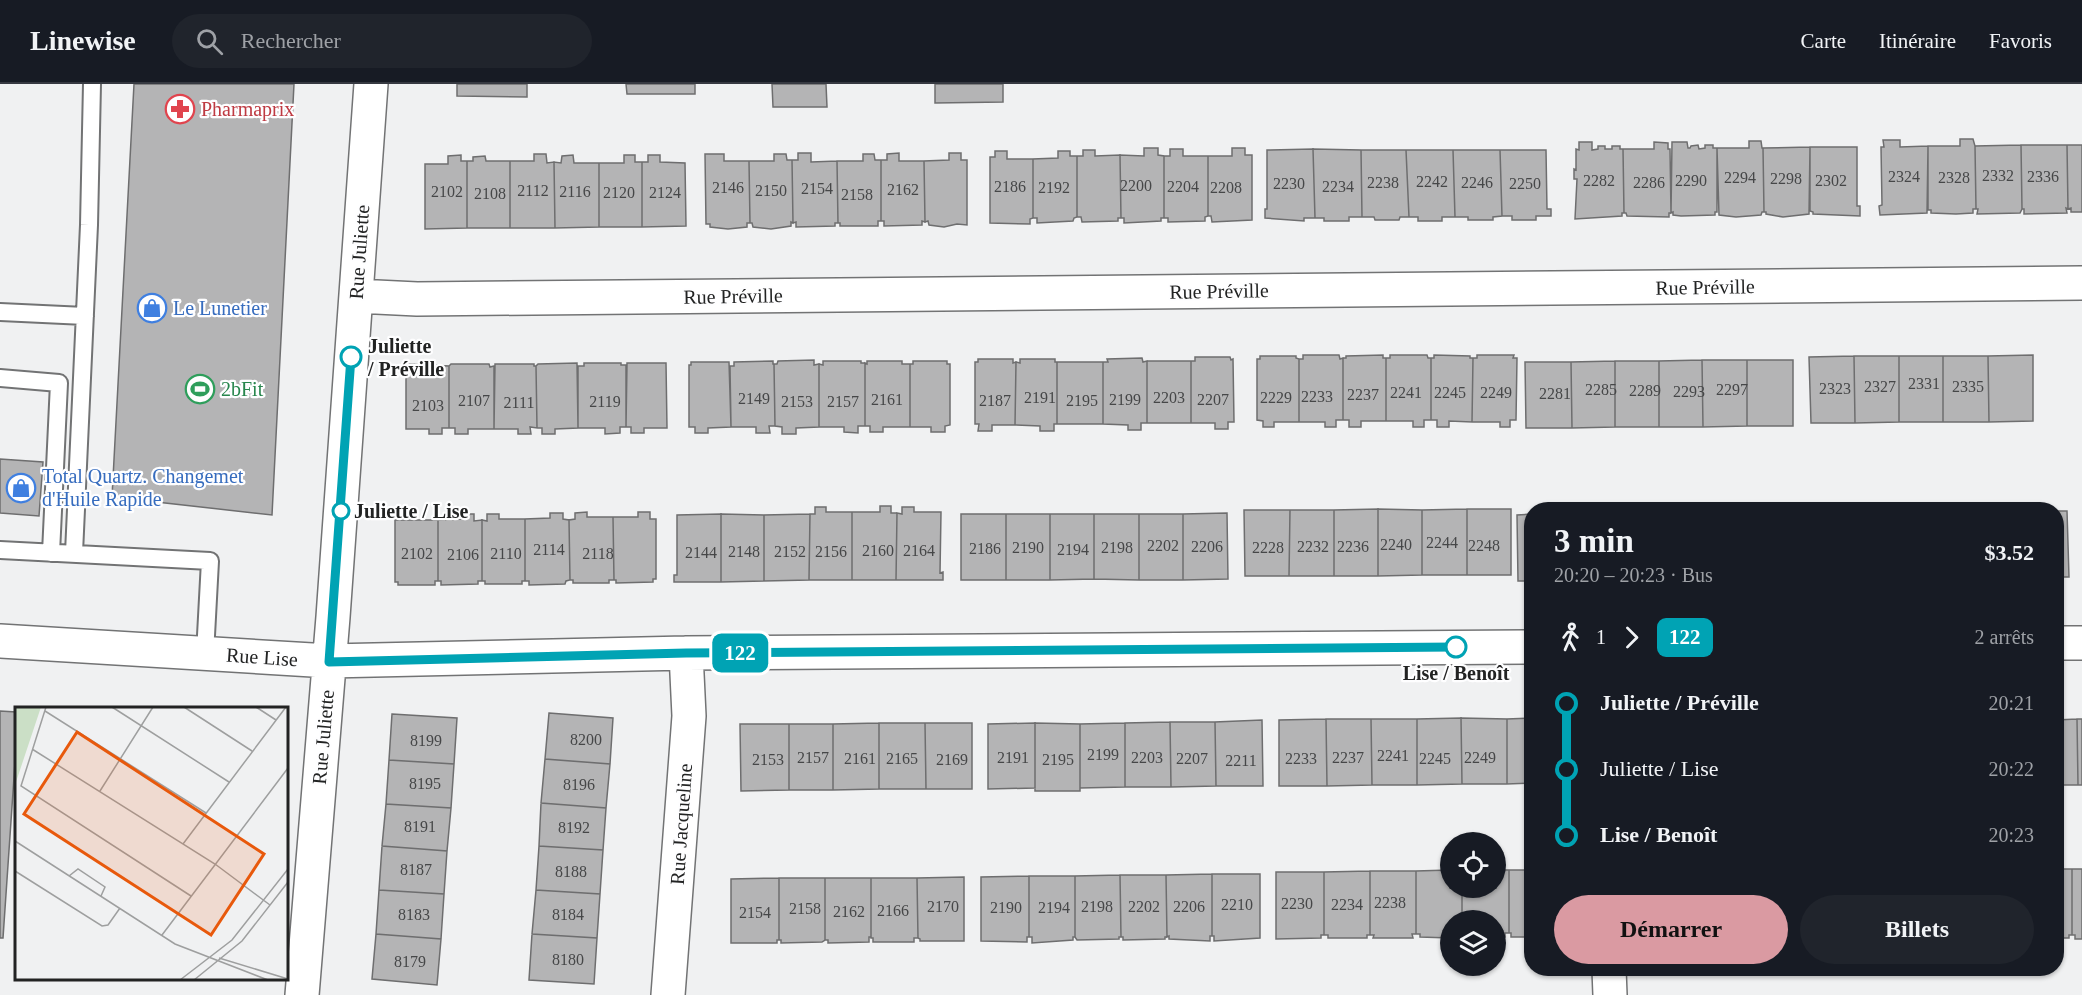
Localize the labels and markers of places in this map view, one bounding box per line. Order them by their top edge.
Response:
pharmacy icon: Pharmaprix [164,93,196,125]
place label: Pharmaprix [201,98,294,121]
shop icon: Le Lunetier [136,292,168,324]
place label: Le Lunetier [173,297,267,319]
place label: Juliette / Préville [367,335,444,380]
marker: Juliette / Préville [340,346,362,368]
sports icon: 2bFit [184,373,216,405]
place label: 2bFit [221,378,264,400]
place label: Total Quartz. Changemet d'Huile Rapide [42,465,244,511]
shop icon: Total Quartz. Changemet d'Huile Rapide [5,472,37,504]
place label: Juliette / Lise [354,500,469,522]
marker: Juliette / Lise [332,502,350,520]
marker: Lise / Benoît [1445,636,1467,658]
place label: Lise / Benoît [1403,662,1510,684]

